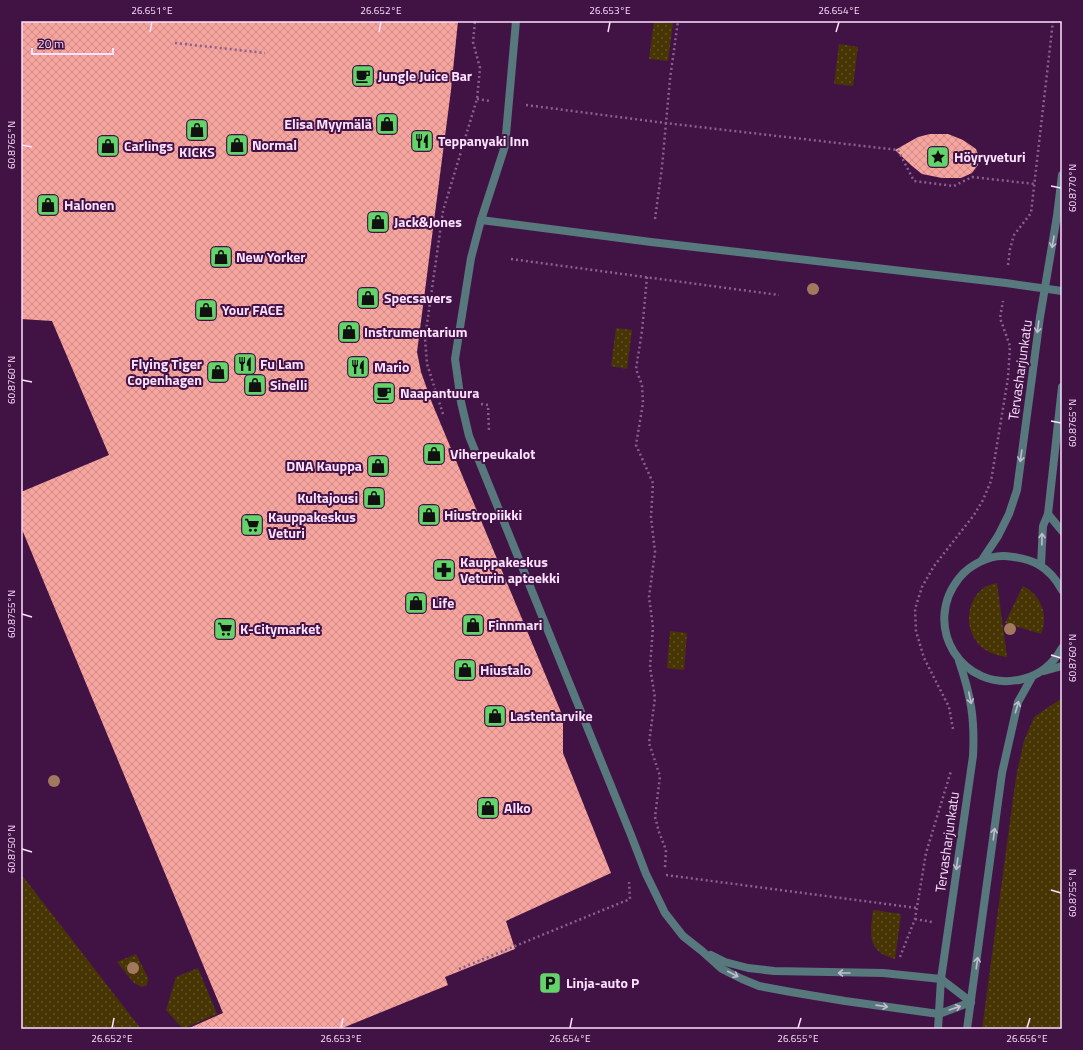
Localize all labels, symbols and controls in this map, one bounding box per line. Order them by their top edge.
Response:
text: 26.651°E [131,3,173,18]
text: 26.652°E [360,3,402,18]
text: 26.653°E [589,3,631,18]
text: 26.654°E [818,3,860,18]
scale bar [32,30,113,56]
text: 20 m [38,34,64,53]
cafe icon: Jungle Juice Bar [350,63,376,89]
place label: Jungle Juice Bar [378,65,472,86]
shop icon: Elisa Myymälä [374,111,400,137]
place label: Elisa Myymälä [284,113,372,134]
shop icon: KICKS [184,117,210,143]
text: 60.8765°N [4,121,19,169]
restaurant icon: Teppanyaki Inn [409,128,435,154]
place label: Teppanyaki Inn [438,130,529,151]
shop icon: Normal [224,132,250,158]
shop icon: Carlings [95,133,121,159]
place label: Normal [252,134,297,155]
place label: Carlings [124,135,174,156]
place label: KICKS [179,141,215,162]
place icon: Höyryveturi [925,144,951,170]
place label: Höyryveturi [954,146,1026,167]
text: 60.8770°N [1065,164,1080,212]
shop icon: Halonen [35,192,61,218]
place label: Halonen [64,194,114,215]
shop icon: Jack&Jones [365,209,391,235]
place label: Jack&Jones [394,211,462,232]
one-way arrow [1049,235,1057,248]
shop icon: New Yorker [208,244,234,270]
place label: New Yorker [236,246,306,267]
shop icon: Specsavers [355,285,381,311]
place label: Specsavers [384,287,453,308]
shop icon: Your FACE [193,297,219,323]
place label: Your FACE [222,299,283,320]
street label: Tervasharjunkatu [1002,318,1037,422]
shop icon: Instrumentarium [336,319,362,345]
one-way arrow [1034,320,1042,333]
place label: Instrumentarium [364,321,468,342]
restaurant icon: Fu Lam [232,351,258,377]
place label: Flying Tiger Copenhagen [127,353,202,390]
place label: Fu Lam [260,353,304,374]
restaurant icon: Mario [345,354,371,380]
text: 60.8760°N [4,356,19,404]
place label: Mario [374,356,409,377]
shop icon: Flying Tiger Copenhagen [205,359,231,385]
shop icon: Sinelli [242,372,268,398]
place label: Sinelli [270,374,307,395]
cafe icon: Naapantuura [371,380,397,406]
place label: Naapantuura [400,382,479,403]
text: 60.8765°N [1065,399,1080,447]
shop icon: Viherpeukalot [421,441,447,467]
place label: Viherpeukalot [450,443,535,464]
one-way arrow [1017,449,1025,462]
shop icon: DNA Kauppa [365,453,391,479]
place label: DNA Kauppa [286,455,362,476]
shop icon: Kultajousi [361,485,387,511]
place label: Kultajousi [297,487,358,508]
shop icon: Hiustropiikki [416,502,442,528]
place label: Hiustropiikki [444,504,522,525]
place label: Kauppakeskus Veturi [268,506,356,543]
supermarket icon: Kauppakeskus Veturi [239,512,265,538]
one-way arrow [1039,533,1046,546]
place label: Kauppakeskus Veturin apteekki [460,551,560,588]
pharmacy icon: Kauppakeskus Veturin apteekki [431,557,457,583]
text: 60.8755°N [4,590,19,638]
shop icon: Life [403,590,429,616]
place label: Life [432,592,454,613]
shop icon: Finnmari [460,612,486,638]
place label: Finnmari [488,614,542,635]
supermarket icon: K-Citymarket [212,616,238,642]
place label: K-Citymarket [240,618,320,639]
text: 60.8760°N [1065,634,1080,682]
shop icon: Hiustalo [452,657,478,683]
place label: Hiustalo [480,659,531,680]
one-way arrow [967,691,975,704]
one-way arrow [1014,700,1021,713]
shop icon: Lastentarvike [482,703,508,729]
place label: Lastentarvike [510,705,593,726]
street label: Tervasharjunkatu [929,790,964,894]
shop icon: Alko [475,795,501,821]
place label: Alko [504,797,531,818]
text: 60.8750°N [4,825,19,873]
one-way arrow [990,828,998,841]
one-way arrow [953,857,961,870]
text: 60.8755°N [1065,869,1080,917]
one-way arrow [973,957,981,970]
one-way arrow [838,969,851,976]
parking icon: Linja-auto P [537,970,563,996]
one-way arrow [727,971,739,979]
place label: Linja-auto P [566,972,639,993]
one-way arrow [875,1002,888,1010]
one-way arrow [949,1003,961,1011]
text: 26.652°E [91,1031,133,1046]
text: 26.653°E [320,1031,362,1046]
text: 26.654°E [549,1031,591,1046]
text: 26.655°E [777,1031,819,1046]
text: 26.656°E [1006,1031,1048,1046]

